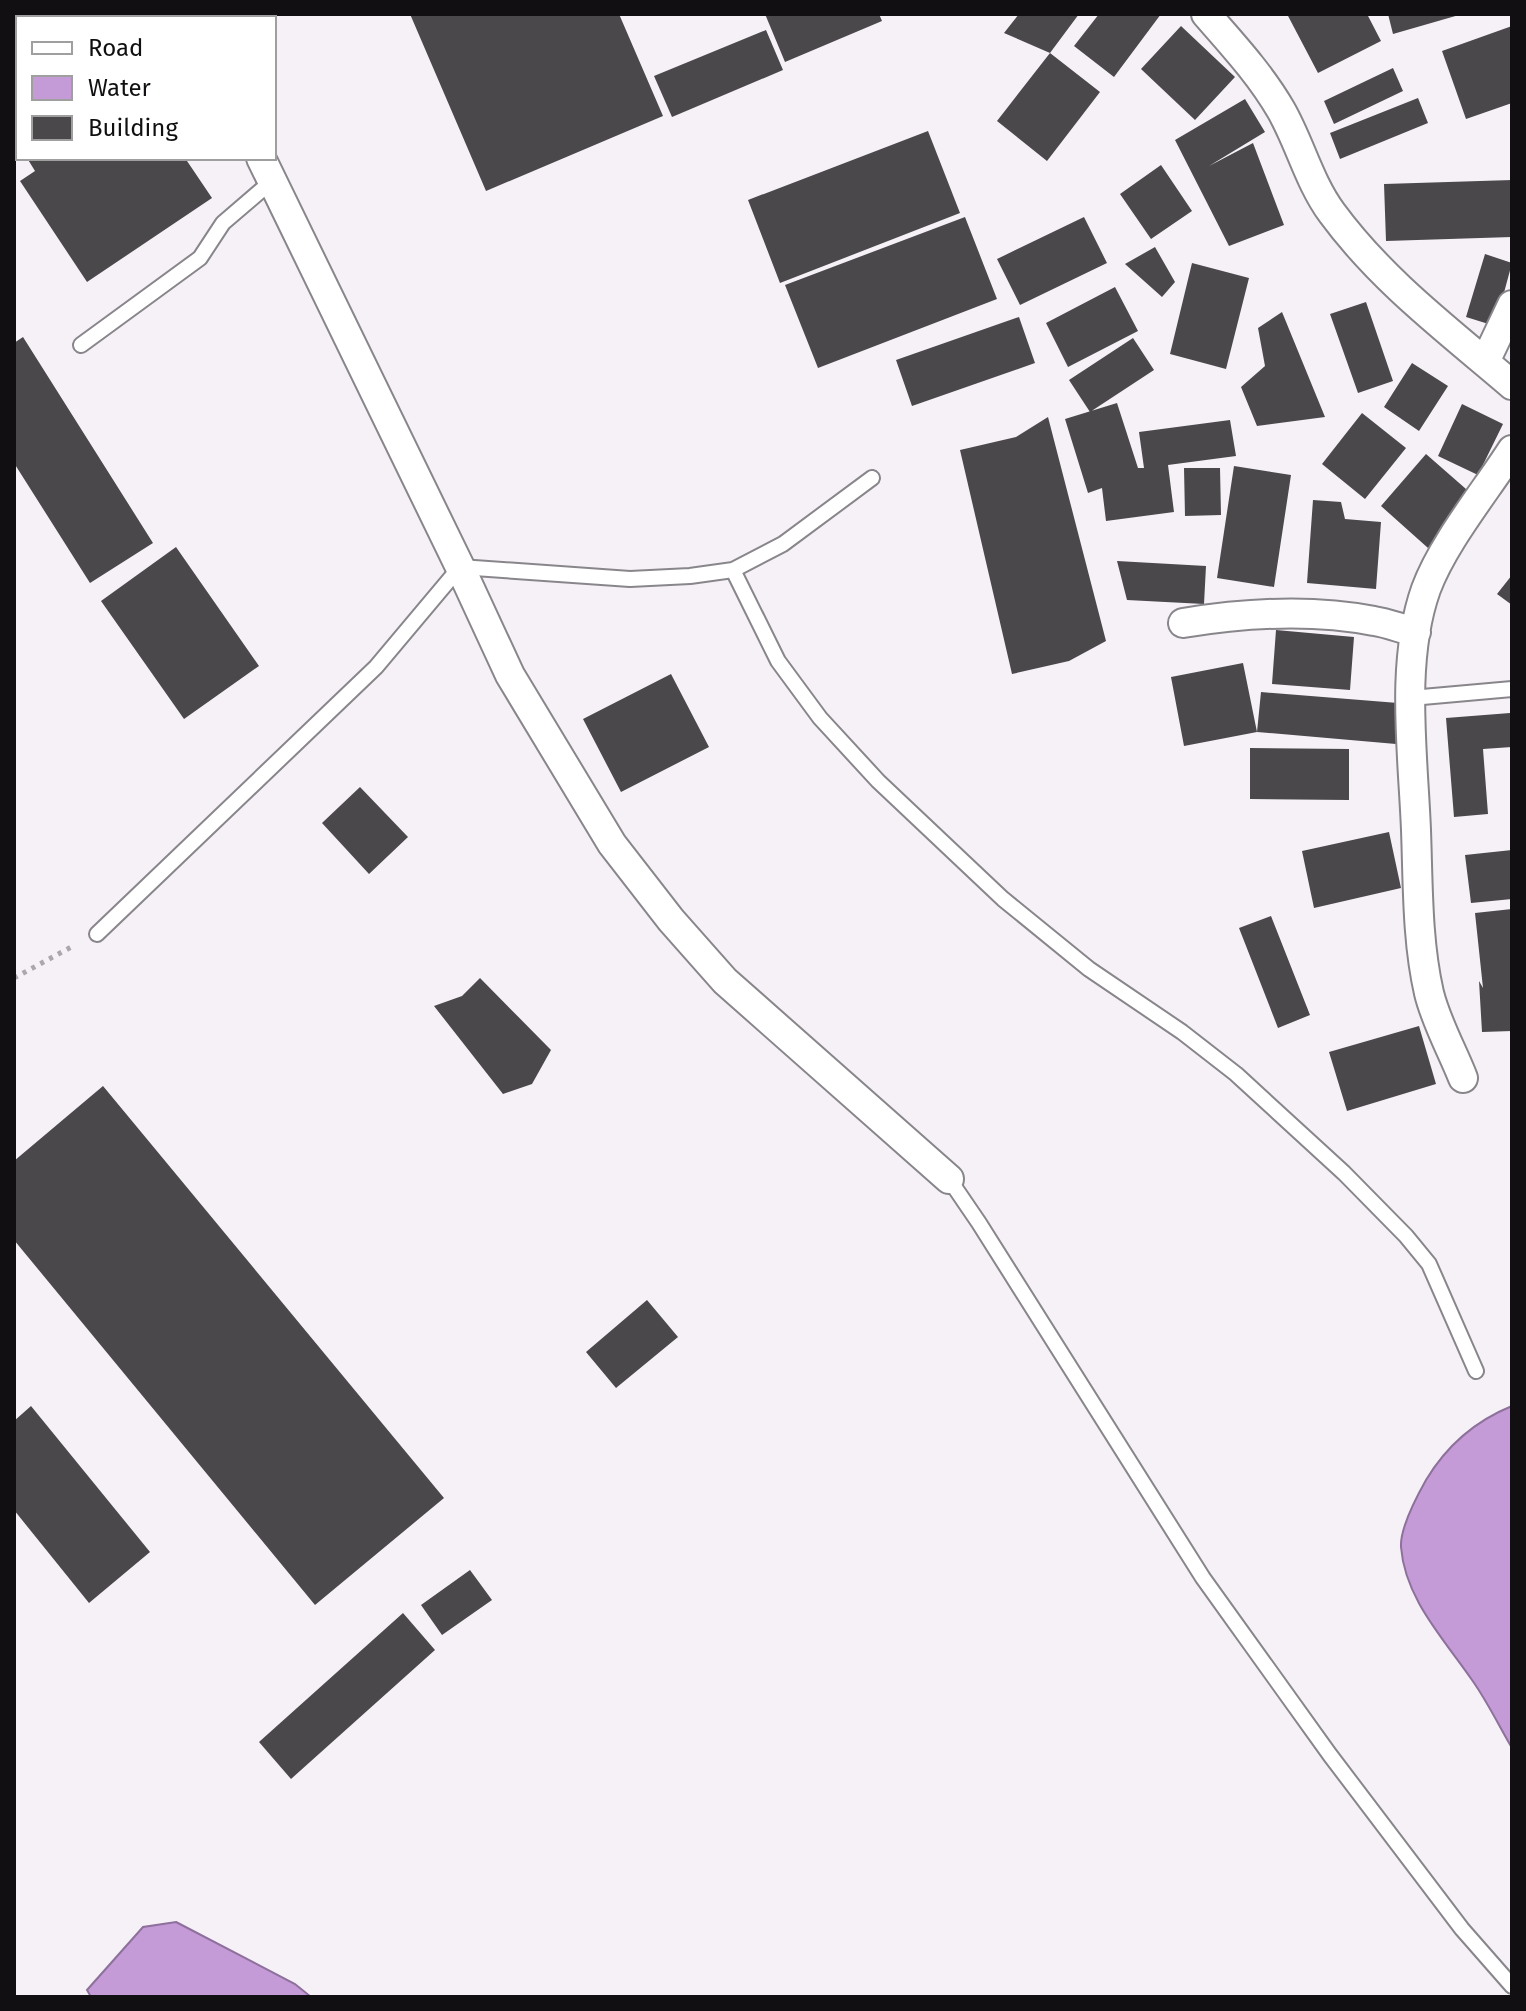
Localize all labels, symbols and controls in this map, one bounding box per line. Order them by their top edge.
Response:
legend [16,16,276,160]
text: Road [88,34,143,62]
text: Water [88,74,152,102]
text: Building [88,114,178,142]

